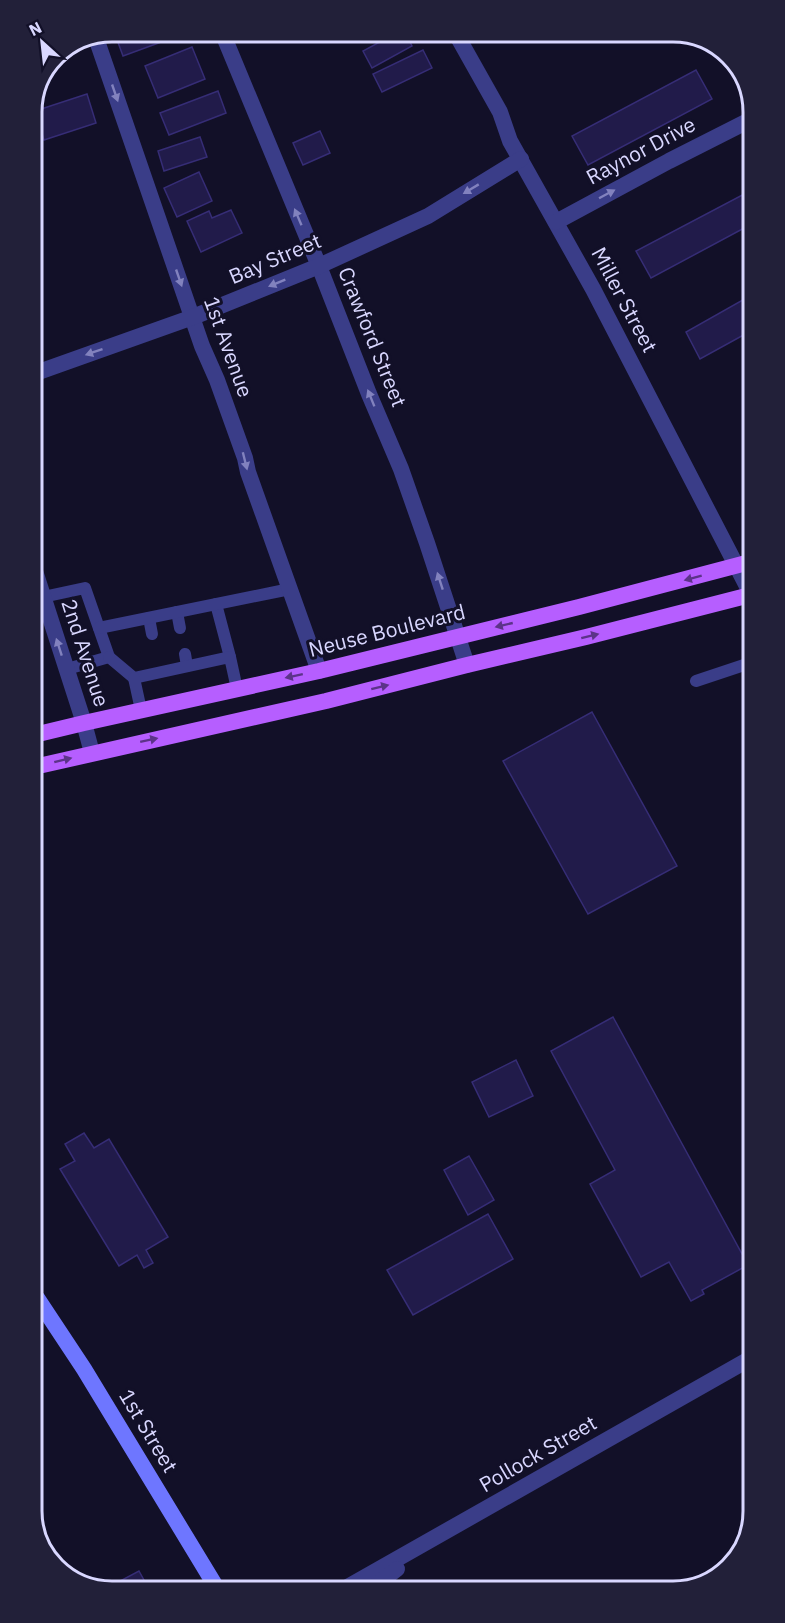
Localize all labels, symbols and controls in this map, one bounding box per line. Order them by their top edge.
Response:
north arrow [12,12,72,72]
text: N [25,17,45,40]
one-way arrow [111,84,121,102]
street label: Raynor Drive [581,110,700,191]
one-way arrow [463,184,479,195]
one-way arrow [599,189,616,199]
one-way arrow [293,208,303,226]
street label: Bay Street [224,226,325,290]
street label: Miller Street [585,242,664,357]
street label: Crawford Street [332,262,414,411]
one-way arrow [175,269,185,287]
one-way arrow [268,279,286,288]
street label: 1st Avenue [198,292,260,401]
one-way arrow [85,347,103,357]
one-way arrow [366,389,375,407]
one-way arrow [241,452,251,470]
one-way arrow [434,572,444,590]
one-way arrow [684,573,702,583]
street label: 2nd Avenue [55,595,117,710]
street label: Neuse Boulevard [305,597,468,663]
one-way arrow [495,621,513,631]
one-way arrow [581,631,599,641]
one-way arrow [54,638,64,656]
one-way arrow [285,672,303,682]
one-way arrow [371,681,389,691]
one-way arrow [140,735,158,745]
one-way arrow [54,754,72,764]
street label: 1st Street [113,1384,185,1477]
street label: Pollock Street [474,1408,601,1498]

